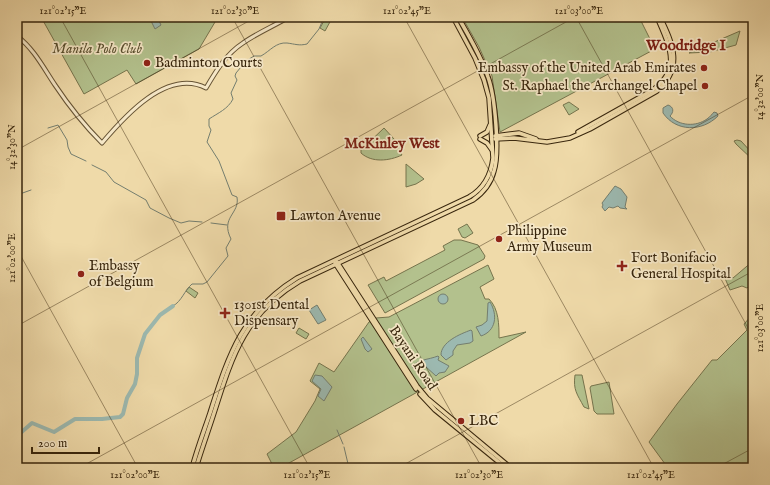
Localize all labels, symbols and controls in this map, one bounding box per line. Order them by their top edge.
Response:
text: 121°02'15"E [40,5,87,18]
text: 121°02'30"E [211,5,259,18]
text: 121°02'45"E [383,5,431,18]
text: 121°03'00"E [555,5,603,18]
district label: Woodridge I [645,36,726,55]
park label: Manila Polo Club [52,40,142,58]
place label: Badminton Courts [155,54,262,72]
marker: Badminton Courts [142,58,152,68]
place label: Embassy of the United Arab Emirates [478,59,696,77]
marker: Embassy of the United Arab Emirates [699,63,709,73]
text: 14°32'00"N [754,73,767,120]
place label: St. Raphael the Archangel Chapel [502,77,697,95]
marker: St. Raphael the Archangel Chapel [700,81,710,91]
text: 14°32'30"N [6,124,19,170]
district label: McKinley West [344,134,441,153]
place label: Lawton Avenue [290,207,381,225]
marker: Lawton Avenue [275,210,287,222]
place label: Philippine Army Museum [506,222,592,256]
text: 121°02'00"E [6,233,19,283]
marker: Philippine Army Museum [494,234,504,244]
place label: Fort Bonifacio General Hospital [631,249,731,283]
place label: Embassy of Belgium [89,257,154,291]
marker: Fort Bonifacio General Hospital [616,260,628,272]
marker: Embassy of Belgium [76,269,86,279]
place label: 1301st Dental Dispensary [234,296,309,330]
text: 121°03'00"E [754,304,767,352]
marker: 1301st Dental Dispensary [219,307,231,319]
street label: Bayani Road [385,322,441,394]
place label: LBC [469,412,498,430]
marker: LBC [456,416,466,426]
scale bar [32,429,99,455]
text: 200 m [38,436,67,451]
text: 121°02'00"E [110,469,160,482]
text: 121°02'15"E [284,469,331,482]
text: 121°02'30"E [455,469,503,482]
text: 121°02'45"E [627,469,675,482]

